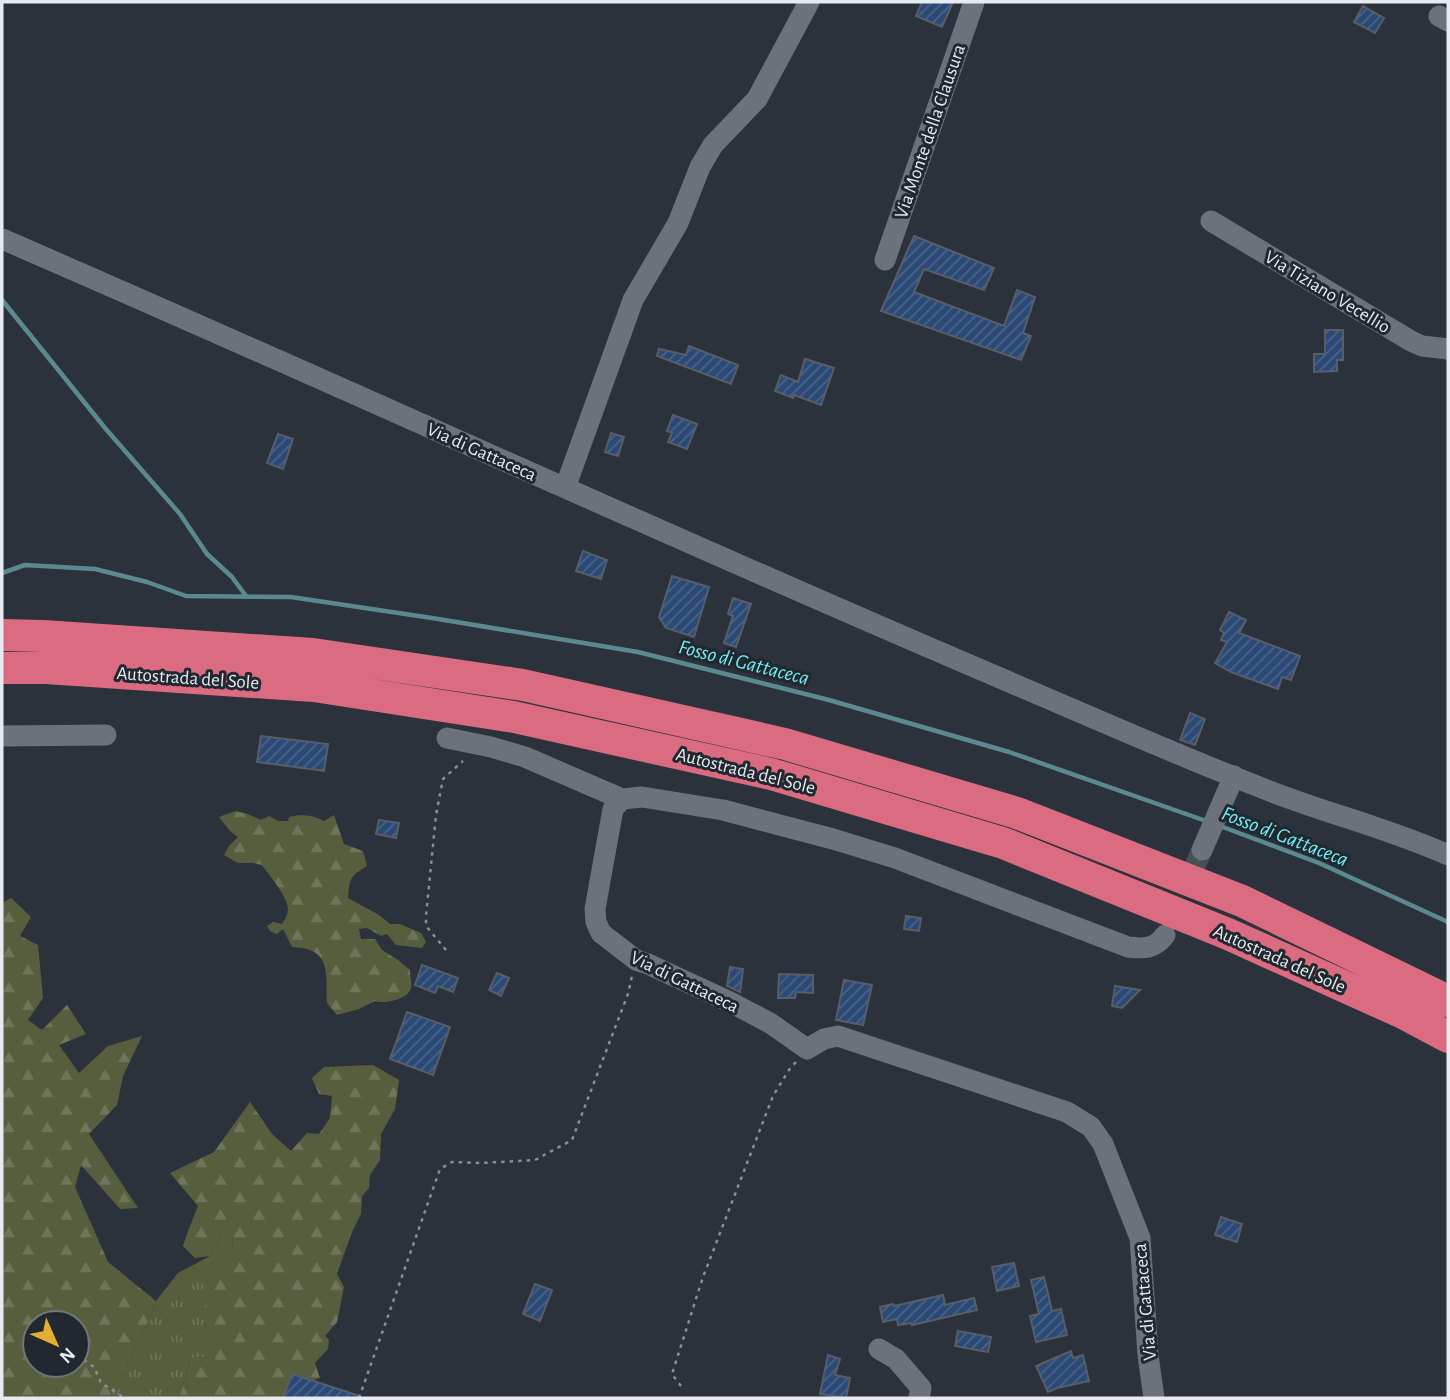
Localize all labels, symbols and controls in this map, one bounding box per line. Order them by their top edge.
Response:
street label: Via Monte della Clausura [892,42,969,221]
street label: Via Tiziano Vecellio [1261,247,1393,337]
street label: Via di Gattaceca [424,420,539,485]
water label: Fosso di Gattaceca [677,636,811,689]
street label: Autostrada del Sole [116,664,260,693]
street label: Autostrada del Sole [674,745,817,798]
water label: Fosso di Gattaceca [1219,803,1351,870]
street label: Autostrada del Sole [1210,922,1348,997]
street label: Via di Gattaceca [627,948,742,1017]
street label: Via di Gattaceca [1131,1242,1160,1361]
north arrow [21,1309,91,1379]
text: N [56,1344,78,1366]

